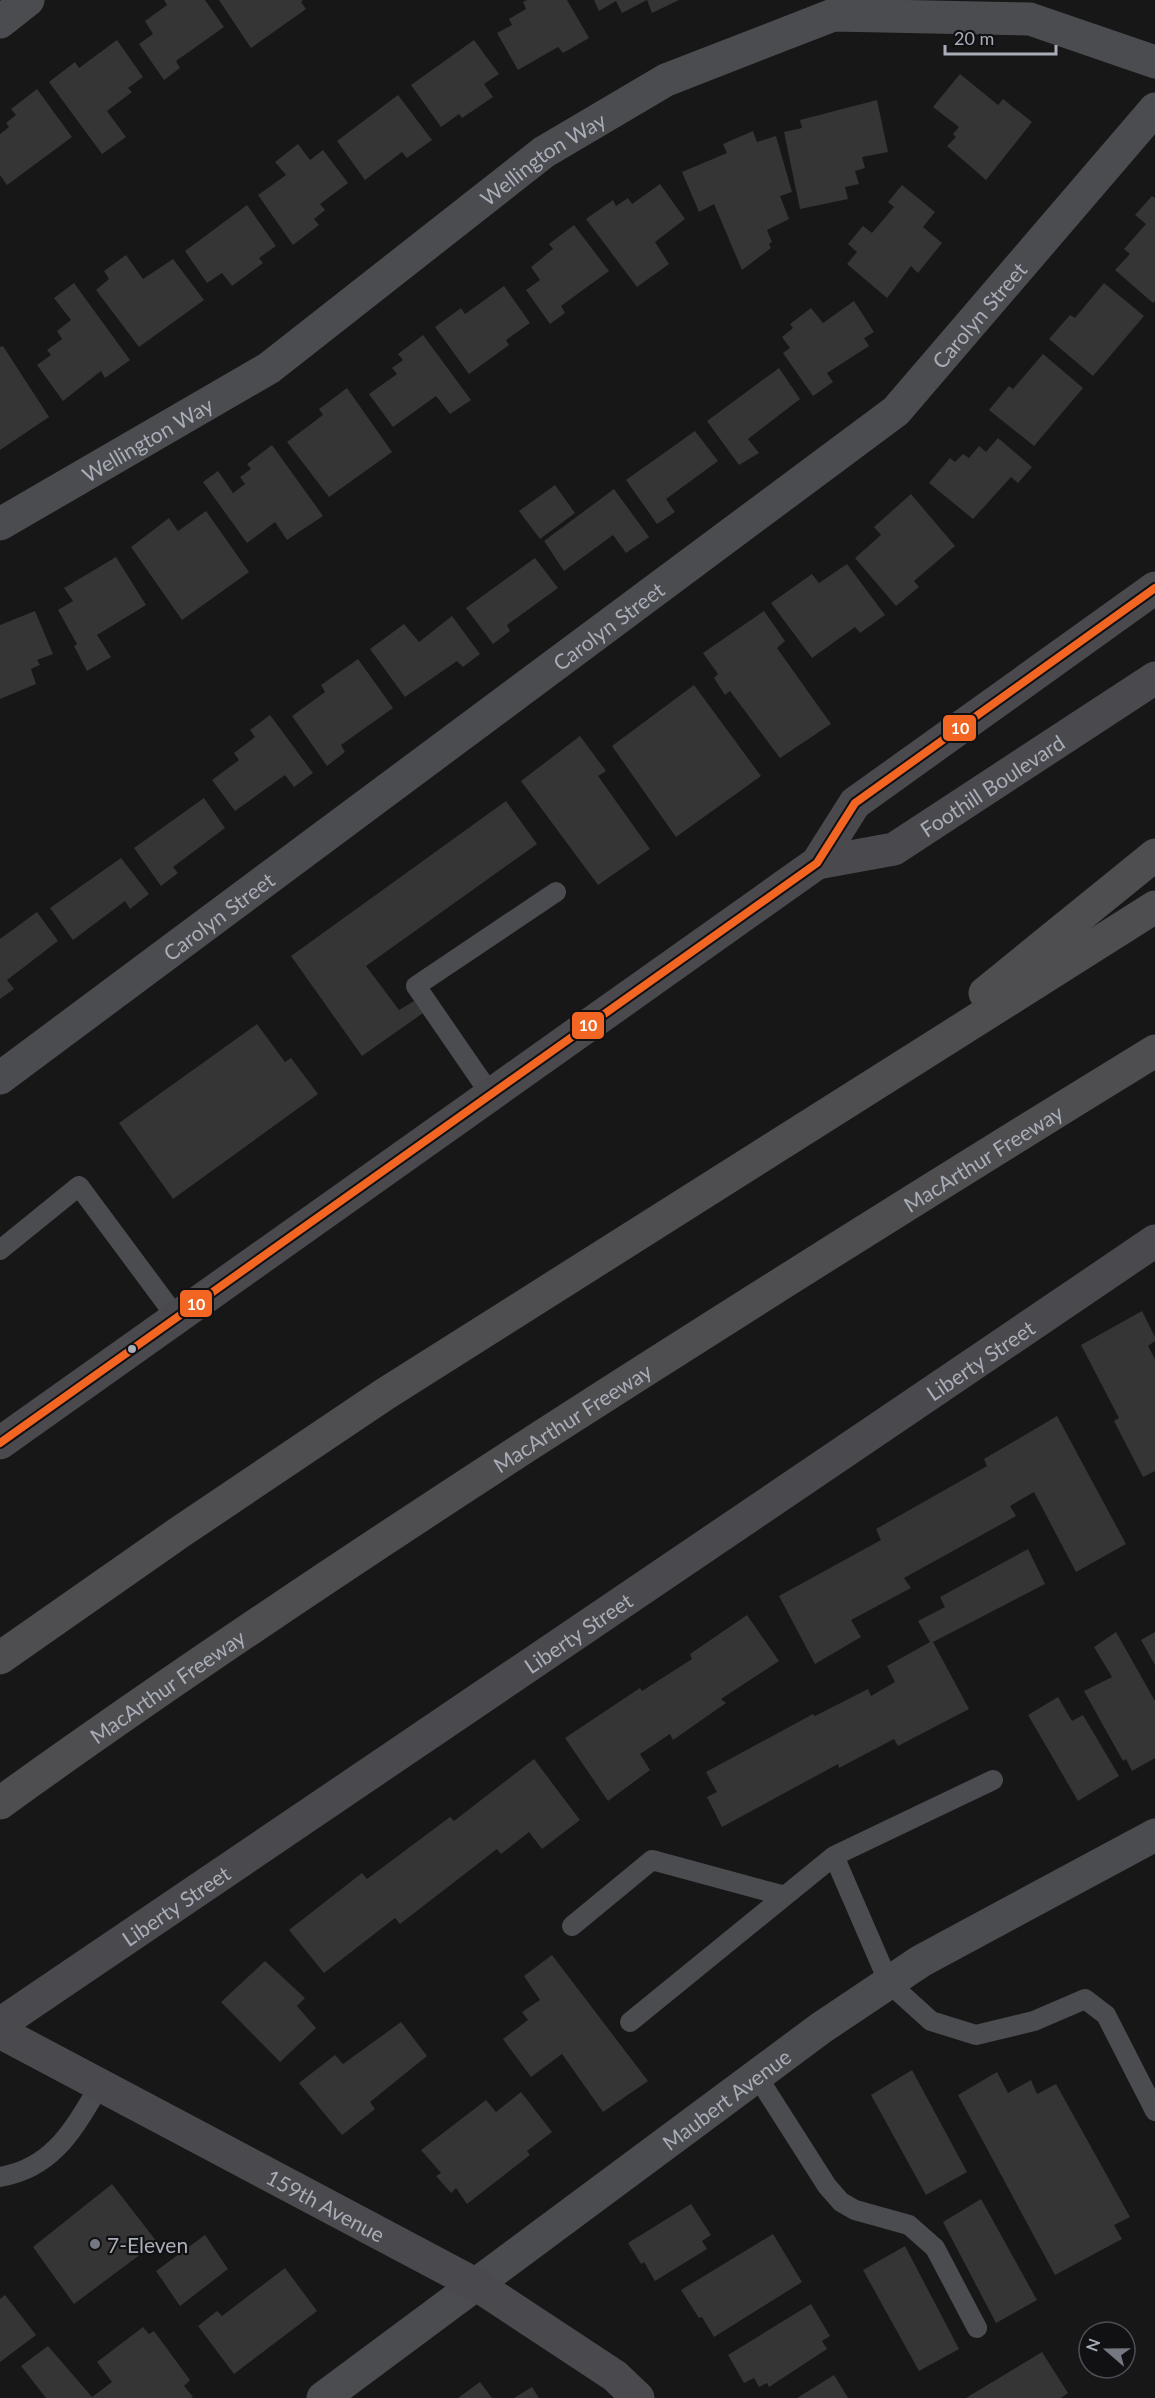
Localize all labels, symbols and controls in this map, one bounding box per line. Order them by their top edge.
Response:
scale bar [945,18,1056,56]
text: 20 m [954,27,994,49]
street label: Wellington Way [475,106,610,210]
street label: Carolyn Street [926,256,1031,373]
street label: Wellington Way [77,391,217,486]
street label: Carolyn Street [548,576,669,675]
line badge: 10 [942,714,977,742]
text: 10 [951,718,969,737]
street label: Foothill Boulevard [915,729,1068,841]
street label: Carolyn Street [158,866,279,965]
line badge: 10 [571,1011,605,1040]
text: 10 [579,1015,597,1034]
street label: MacArthur Freeway [899,1099,1067,1216]
line badge: 10 [179,1289,213,1318]
text: 10 [187,1294,205,1313]
street label: Liberty Street [921,1314,1039,1405]
unlabelled marker [126,1343,138,1355]
street label: MacArthur Freeway [488,1357,656,1477]
street label: Liberty Street [519,1587,637,1678]
street label: MacArthur Freeway [85,1624,249,1748]
street label: Liberty Street [117,1859,235,1950]
street label: Maubert Avenue [657,2043,795,2154]
street label: 159th Avenue [263,2163,389,2246]
place label: 7-Eleven [107,2232,188,2257]
marker: 7-Eleven [88,2237,102,2251]
north arrow [1077,2320,1137,2380]
text: N [1081,2336,1103,2354]

